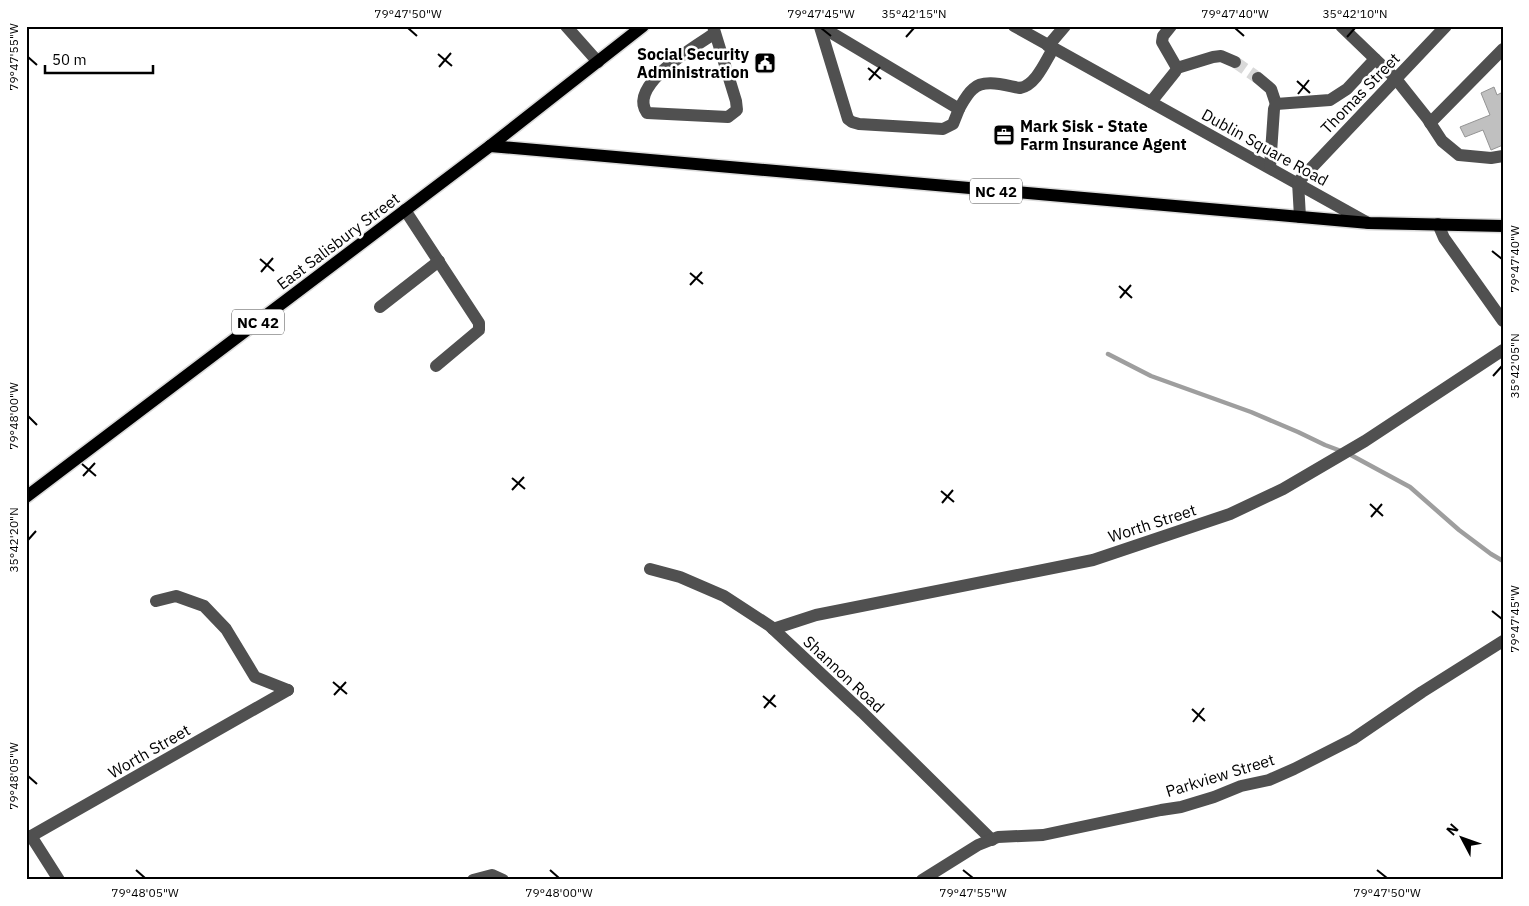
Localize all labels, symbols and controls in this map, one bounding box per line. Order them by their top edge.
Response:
text: 79°47'50"W [374,6,442,21]
text: 79°47'45"W [787,6,855,21]
text: 35°42'15"N [881,6,947,21]
text: 79°47'40"W [1201,6,1269,21]
text: 35°42'10"N [1322,6,1388,21]
text: 79°47'55"W [6,23,21,91]
scale bar [45,42,152,74]
place label: Social Security Administration [637,44,749,82]
street label: Thomas Street [1316,48,1404,138]
text: 50 m [52,50,87,69]
public building icon: Social Security Administration [753,51,777,75]
street label: Dublin Square Road [1198,104,1332,190]
place label: Mark Sisk - State Farm Insurance Agent [1020,116,1187,154]
office icon: Mark Sisk - State Farm Insurance Agent [992,123,1016,147]
road number: NC 42 [970,178,1022,204]
street label: East Salisbury Street [272,188,404,294]
text: 79°47'40"W [1507,225,1522,293]
road number: NC 42 [232,310,284,334]
text: 35°42'05"N [1507,333,1522,399]
text: 79°48'00"W [6,382,21,450]
street label: Worth Street [1106,499,1198,547]
text: 35°42'20"N [6,507,21,573]
text: 79°47'45"W [1507,585,1522,653]
street label: Shannon Road [799,631,889,717]
street label: Worth Street [104,720,194,782]
text: 79°48'05"W [6,742,21,810]
street label: Parkview Street [1163,749,1277,801]
north arrow [1436,814,1486,864]
text: N [1442,820,1462,839]
text: 79°48'05"W [111,885,179,900]
text: 79°48'00"W [525,885,593,900]
text: 79°47'55"W [939,885,1007,900]
text: 79°47'50"W [1353,885,1421,900]

